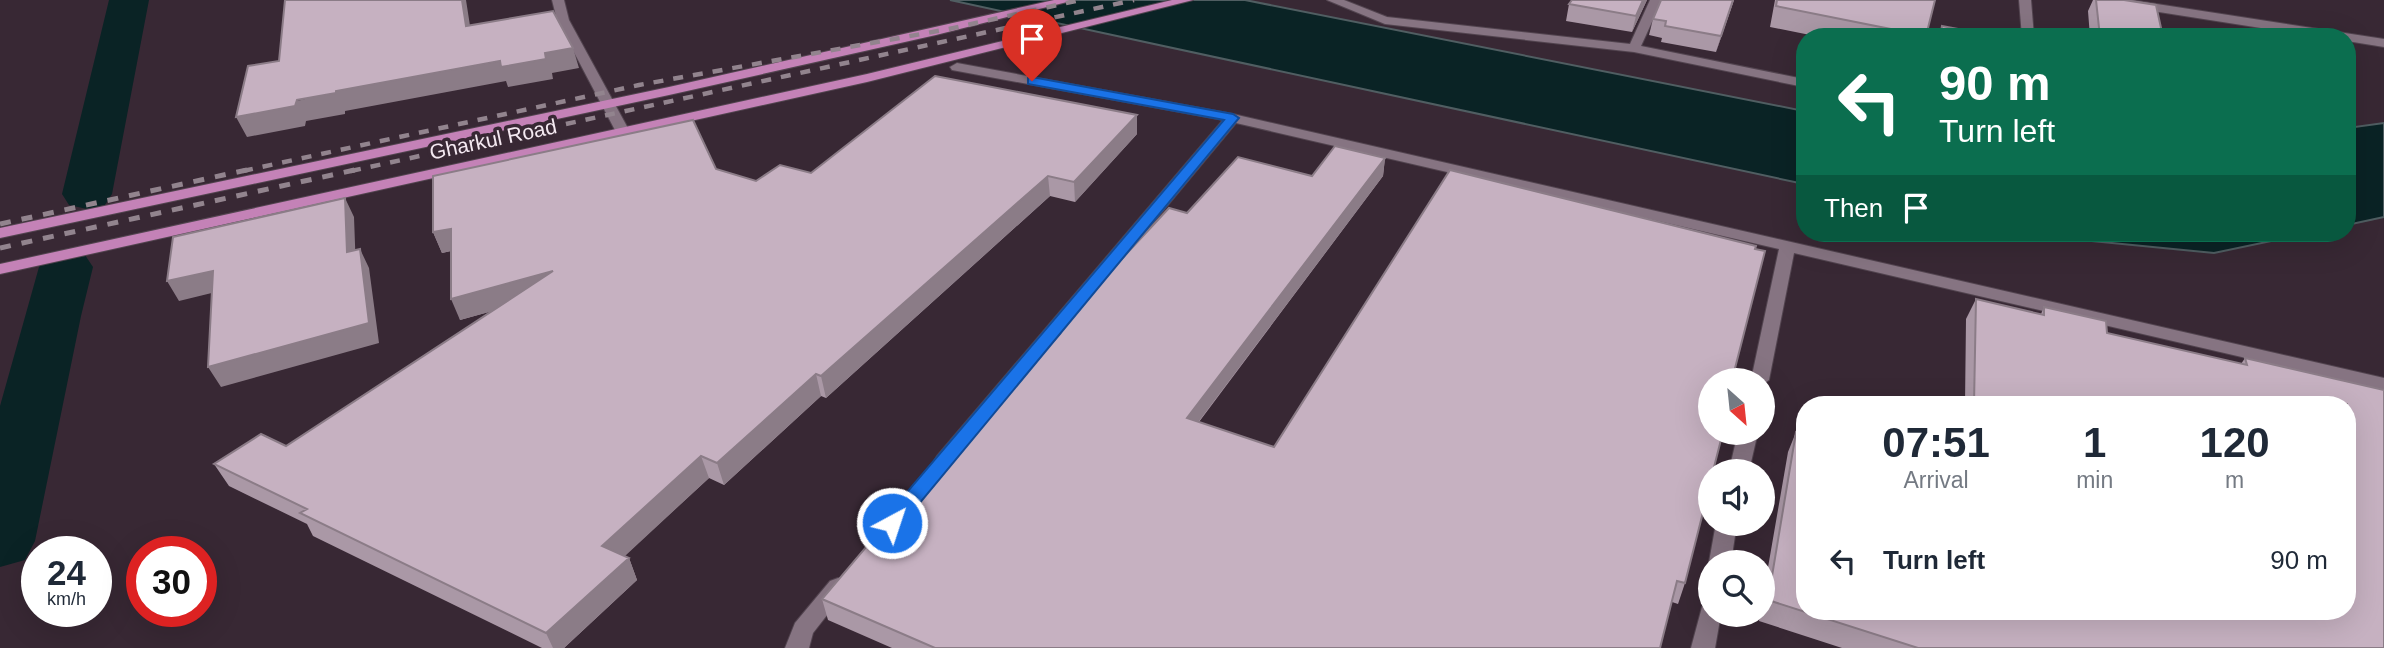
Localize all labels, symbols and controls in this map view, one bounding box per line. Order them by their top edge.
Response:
pin [1002,9,1062,81]
icon: arrive [1013,20,1051,58]
icon: left [1824,56,1915,147]
text: 90 m [1939,56,2051,110]
text: Turn left [1939,113,2055,149]
street label: Gharkul Road [427,114,559,164]
icon: arrive [1897,189,1935,227]
text: Then [1824,193,1883,223]
north arrow [1698,368,1774,444]
map controls [1698,368,1775,627]
text: 07:51 [1882,419,1990,466]
text: 1 [2083,419,2106,466]
text: 120 [2200,419,2270,466]
button: sound [1698,459,1775,536]
text: Arrival [1903,467,1969,493]
text: min [2076,467,2113,493]
text: m [2225,467,2244,493]
position arrow [855,486,929,560]
speed limit sign: 30 [126,536,217,627]
icon: left [1824,542,1862,580]
text: Turn left [1883,545,1985,575]
text: 90 m [2270,545,2328,575]
button: search [1698,550,1775,627]
text: 24 [47,553,86,592]
text: km/h [47,589,86,609]

